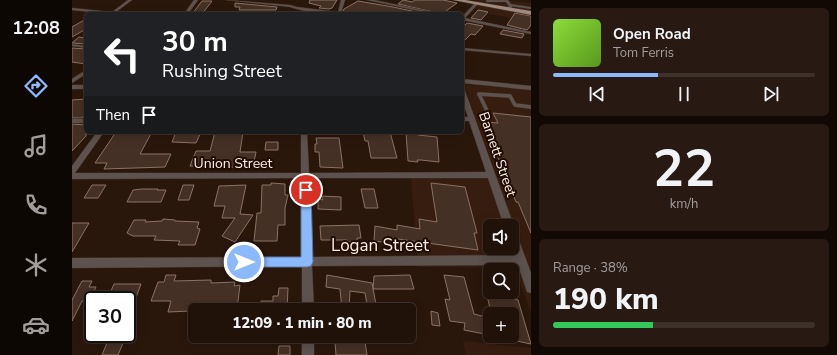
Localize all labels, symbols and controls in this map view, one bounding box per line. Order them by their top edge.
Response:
text: 12:08 [12,16,60,40]
text: 30 m [162,23,228,61]
text: Open Road [613,24,691,44]
icon: left [96,28,148,80]
text: Tom Ferris [613,44,674,62]
text: Rushing Street [162,59,282,83]
icon: directions [22,72,50,100]
icon: previous [586,83,608,105]
icon: pause [673,83,695,105]
icon: next [760,83,782,105]
icon: arrive [138,104,160,126]
text: Then [96,105,130,125]
street label: Barnett Street [474,109,521,199]
icon: music [22,132,50,160]
text: 22 [653,133,715,204]
street label: Union Street [194,154,273,173]
pin [289,173,323,207]
icon: arrive [295,179,317,201]
icon: phone [22,191,50,219]
text: km/h [670,195,698,213]
map controls [483,219,519,343]
button: sound [483,219,519,255]
street label: Logan Street [331,234,430,257]
position arrow [223,241,265,283]
icon: climate [22,251,50,279]
text: Range · 38% [553,259,628,277]
button: search [483,263,519,299]
text: 190 km [553,279,659,320]
speed limit sign: 30 [84,291,136,343]
button: + [483,307,519,343]
icon: car [22,311,50,339]
text: 12:09 · 1 min · 80 m [232,313,372,333]

